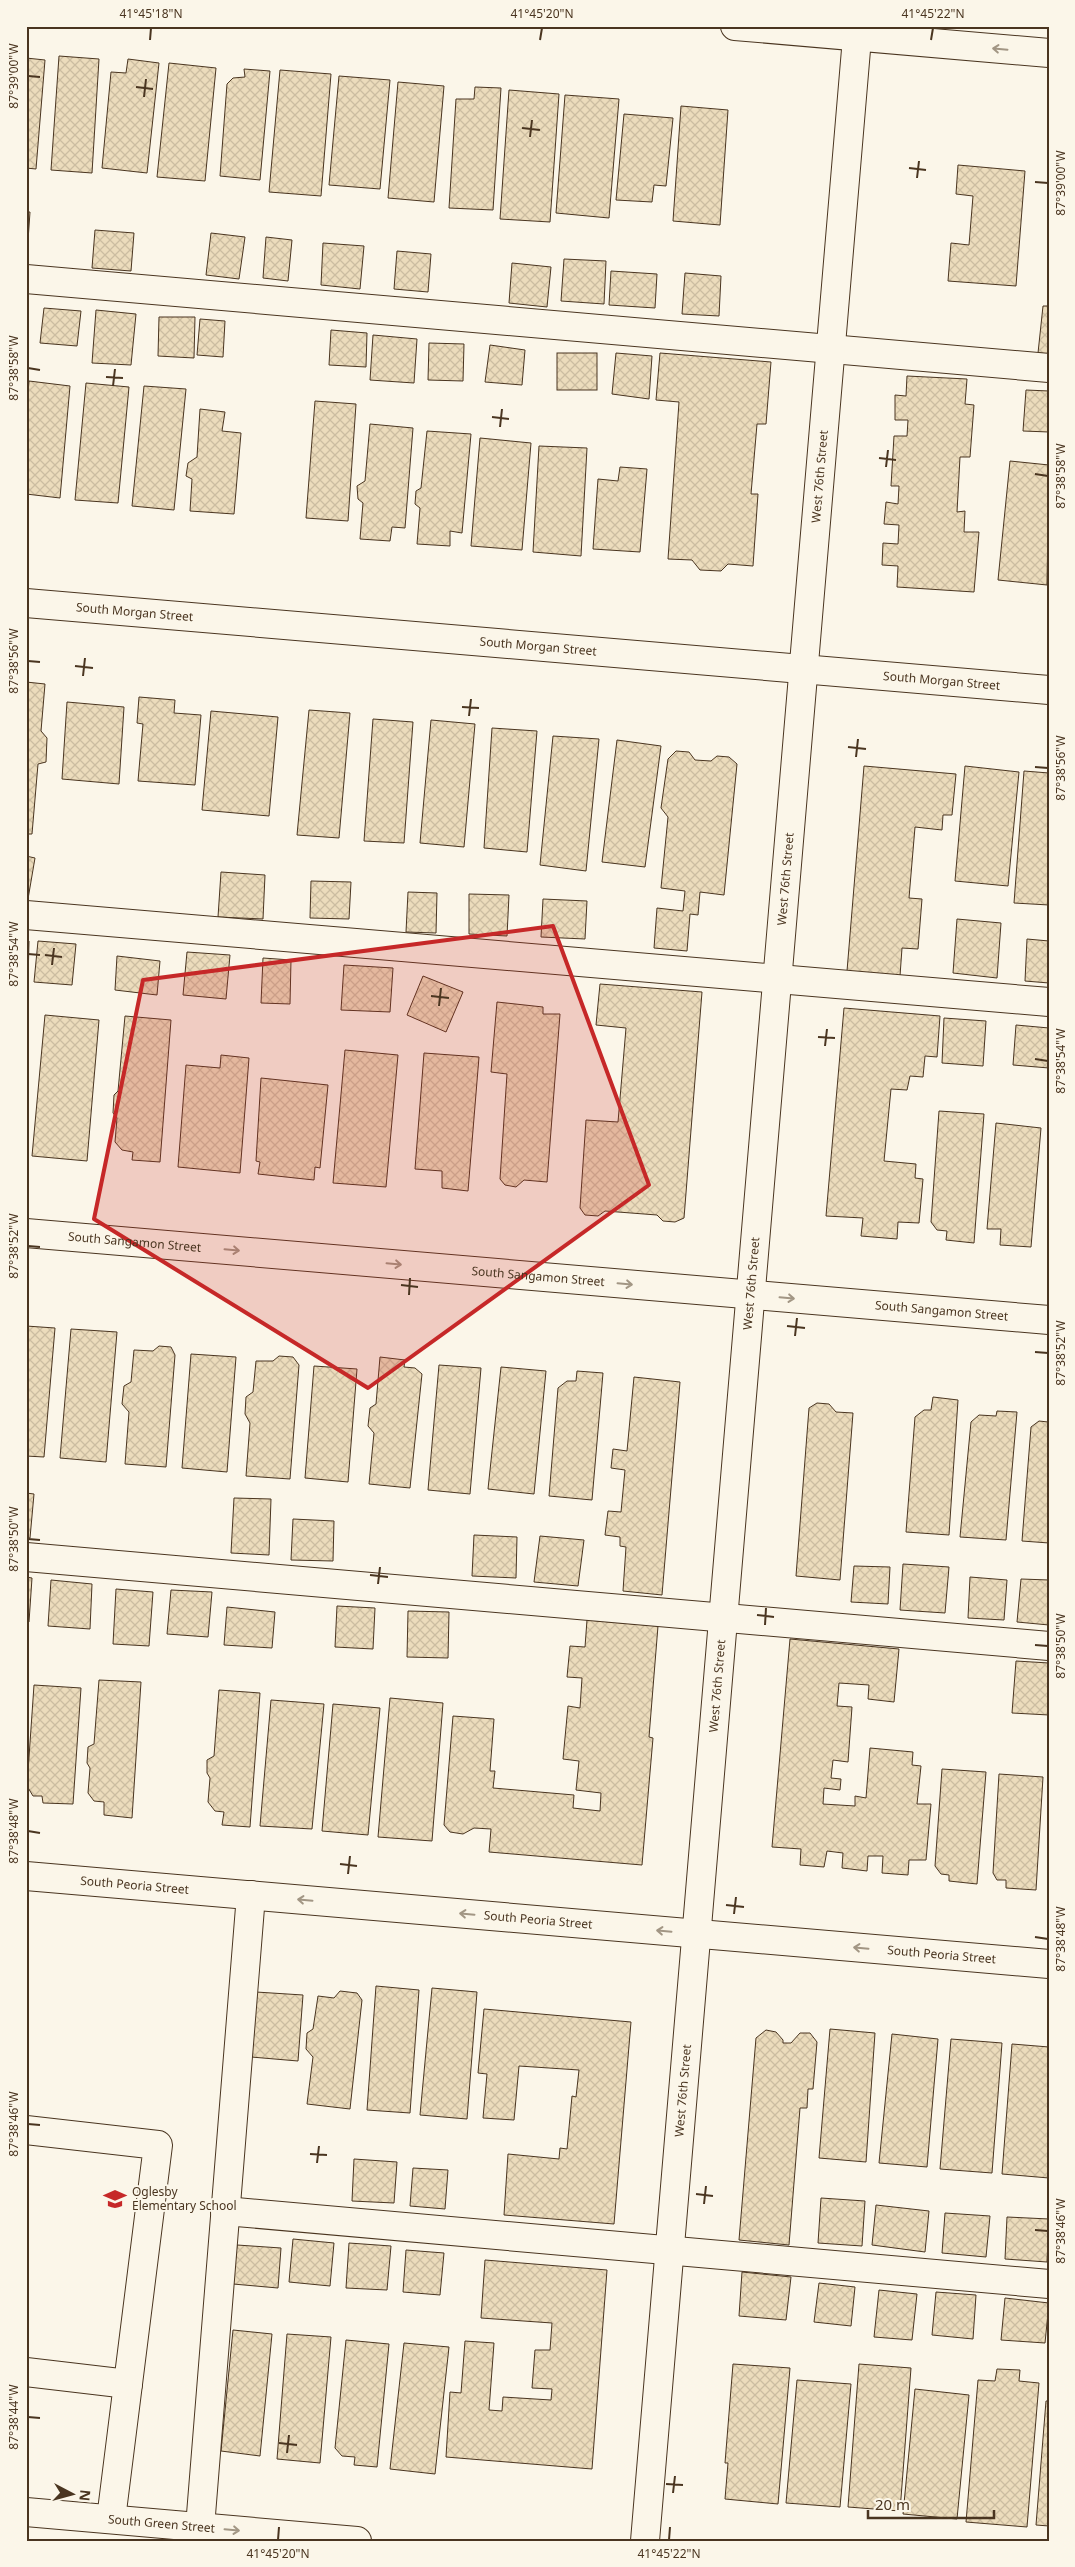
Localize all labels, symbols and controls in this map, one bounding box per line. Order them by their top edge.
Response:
text: 41°45'18"N [119,5,183,22]
text: 41°45'20"N [510,5,574,22]
text: 41°45'22"N [901,5,965,22]
text: 87°39'00"W [5,43,22,109]
one-way arrow [992,44,1008,54]
text: 87°39'00"W [1052,150,1069,216]
text: 87°38'58"W [5,335,22,401]
street label: West 76th Street [807,429,832,523]
text: 87°38'58"W [1052,443,1069,509]
street label: South Morgan Street [75,598,195,625]
text: 87°38'56"W [5,628,22,694]
street label: South Morgan Street [479,633,598,660]
street label: South Morgan Street [883,667,1002,694]
text: 87°38'56"W [1052,735,1069,801]
street label: West 76th Street [773,831,798,926]
text: 87°38'54"W [5,921,22,987]
text: 87°38'54"W [1052,1028,1069,1094]
text: 87°38'52"W [5,1213,22,1279]
street label: South Sangamon Street [67,1228,203,1256]
street label: West 76th Street [739,1236,763,1331]
one-way arrow [223,1245,239,1255]
one-way arrow [385,1259,401,1269]
street label: South Sangamon Street [471,1262,606,1290]
one-way arrow [617,1279,633,1288]
one-way arrow [779,1293,795,1302]
street label: South Sangamon Street [874,1296,1010,1325]
text: 87°38'52"W [1052,1320,1069,1386]
text: 87°38'50"W [5,1506,22,1572]
text: 87°38'50"W [1052,1613,1069,1679]
street label: West 76th Street [705,1638,729,1733]
text: 87°38'48"W [5,1798,22,1864]
street label: South Peoria Street [80,1872,190,1898]
one-way arrow [298,1895,314,1905]
street label: South Peoria Street [483,1906,594,1933]
text: 87°38'48"W [1052,1906,1069,1972]
one-way arrow [459,1909,475,1919]
one-way arrow [656,1926,672,1936]
street label: South Peoria Street [887,1941,997,1967]
one-way arrow [853,1943,869,1953]
street label: West 76th Street [670,2043,695,2138]
text: 87°38'46"W [5,2091,22,2157]
place label: Oglesby Elementary School [132,2183,237,2214]
school or university icon: Oglesby Elementary School [102,2186,128,2212]
text: 87°38'46"W [1052,2198,1069,2264]
text: 87°38'44"W [5,2384,22,2450]
north arrow [48,2470,98,2520]
scale bar [868,2487,994,2519]
text: N [75,2489,95,2502]
text: 20 m [875,2494,910,2514]
street label: South Green Street [107,2510,216,2537]
one-way arrow [223,2525,239,2535]
text: 41°45'20"N [246,2545,310,2562]
text: 41°45'22"N [637,2545,701,2562]

